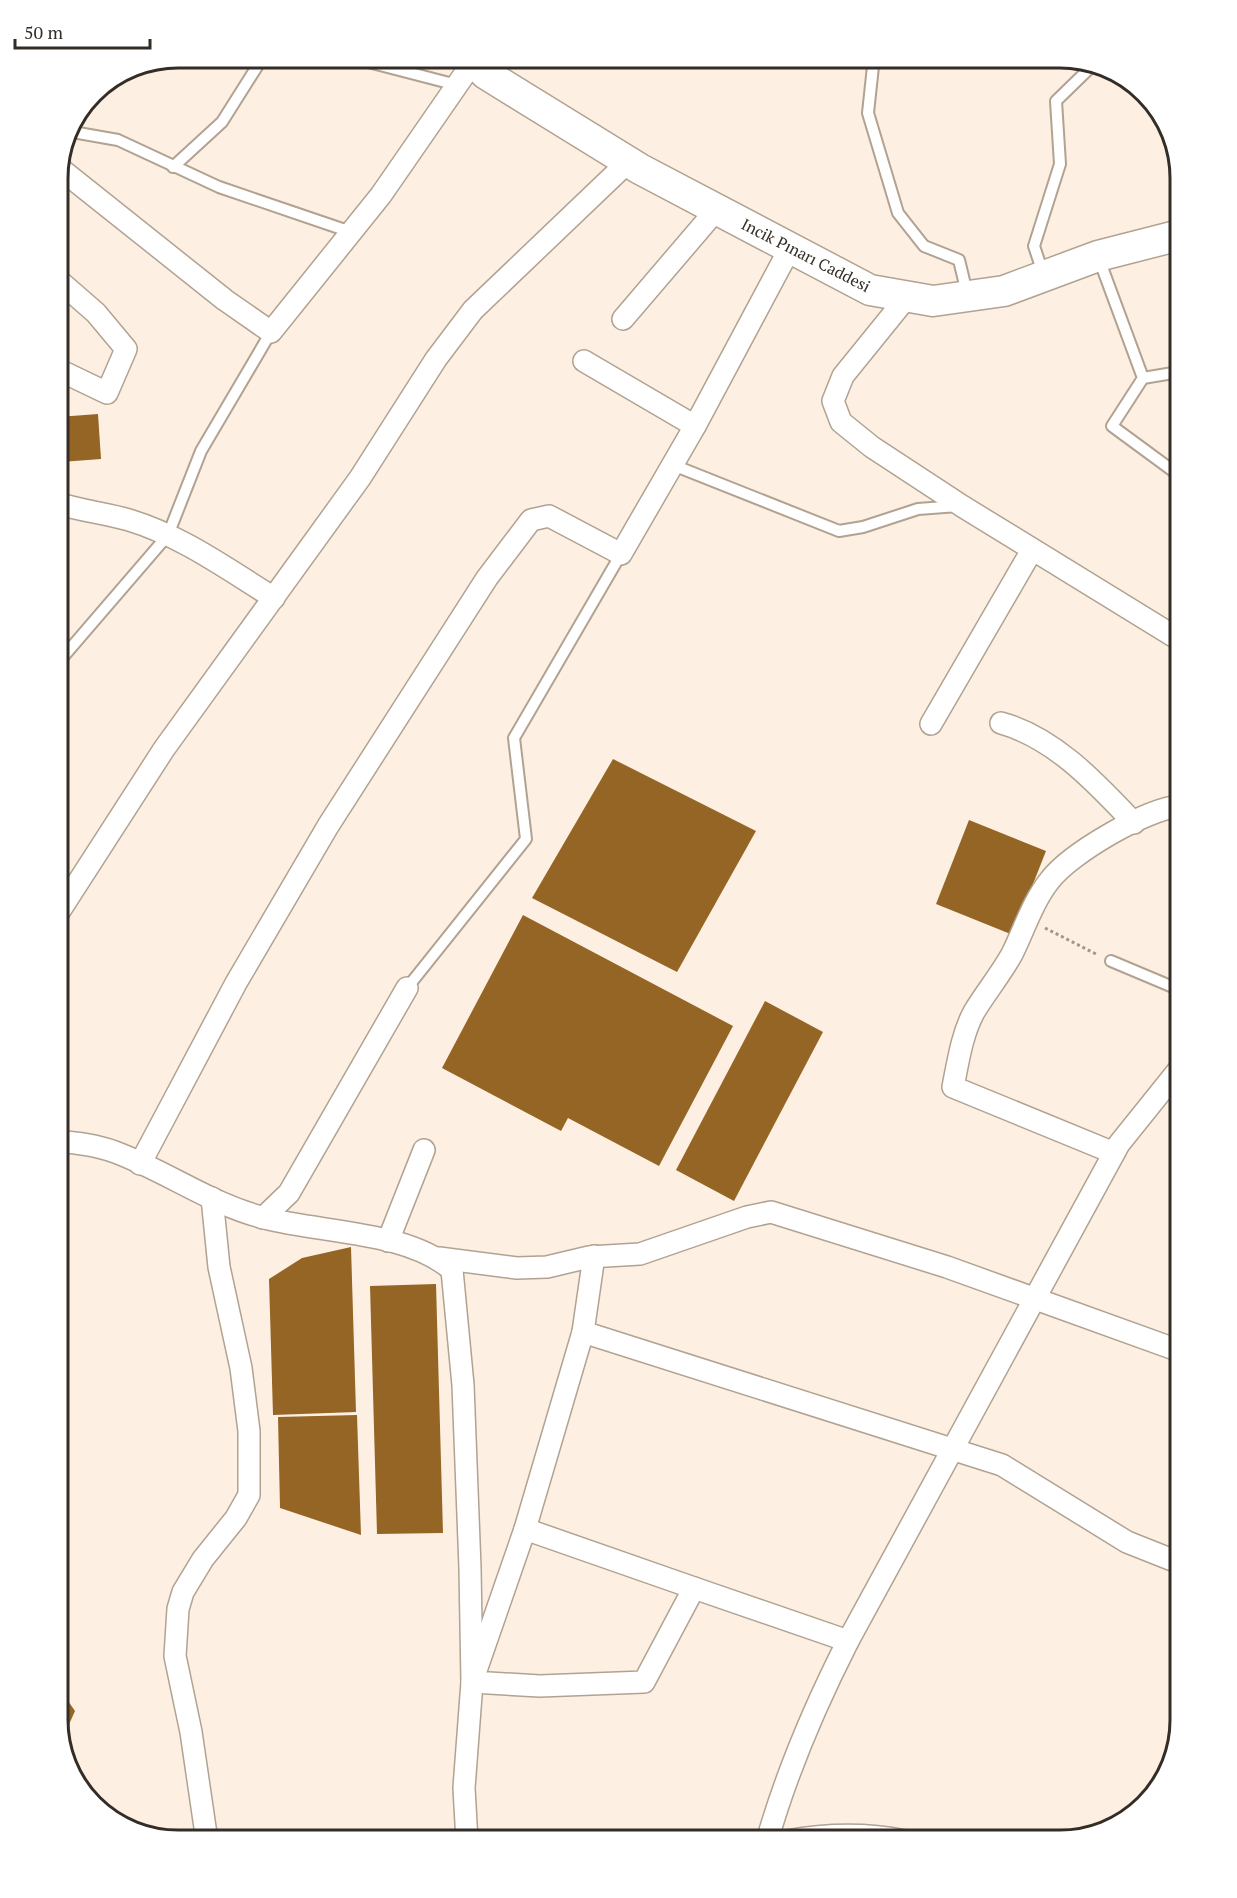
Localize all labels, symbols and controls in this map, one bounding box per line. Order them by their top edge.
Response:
scale bar [15,12,150,50]
text: 50 m [24,20,64,44]
street label: Incik Pınarı Caddesi [738,213,875,297]

